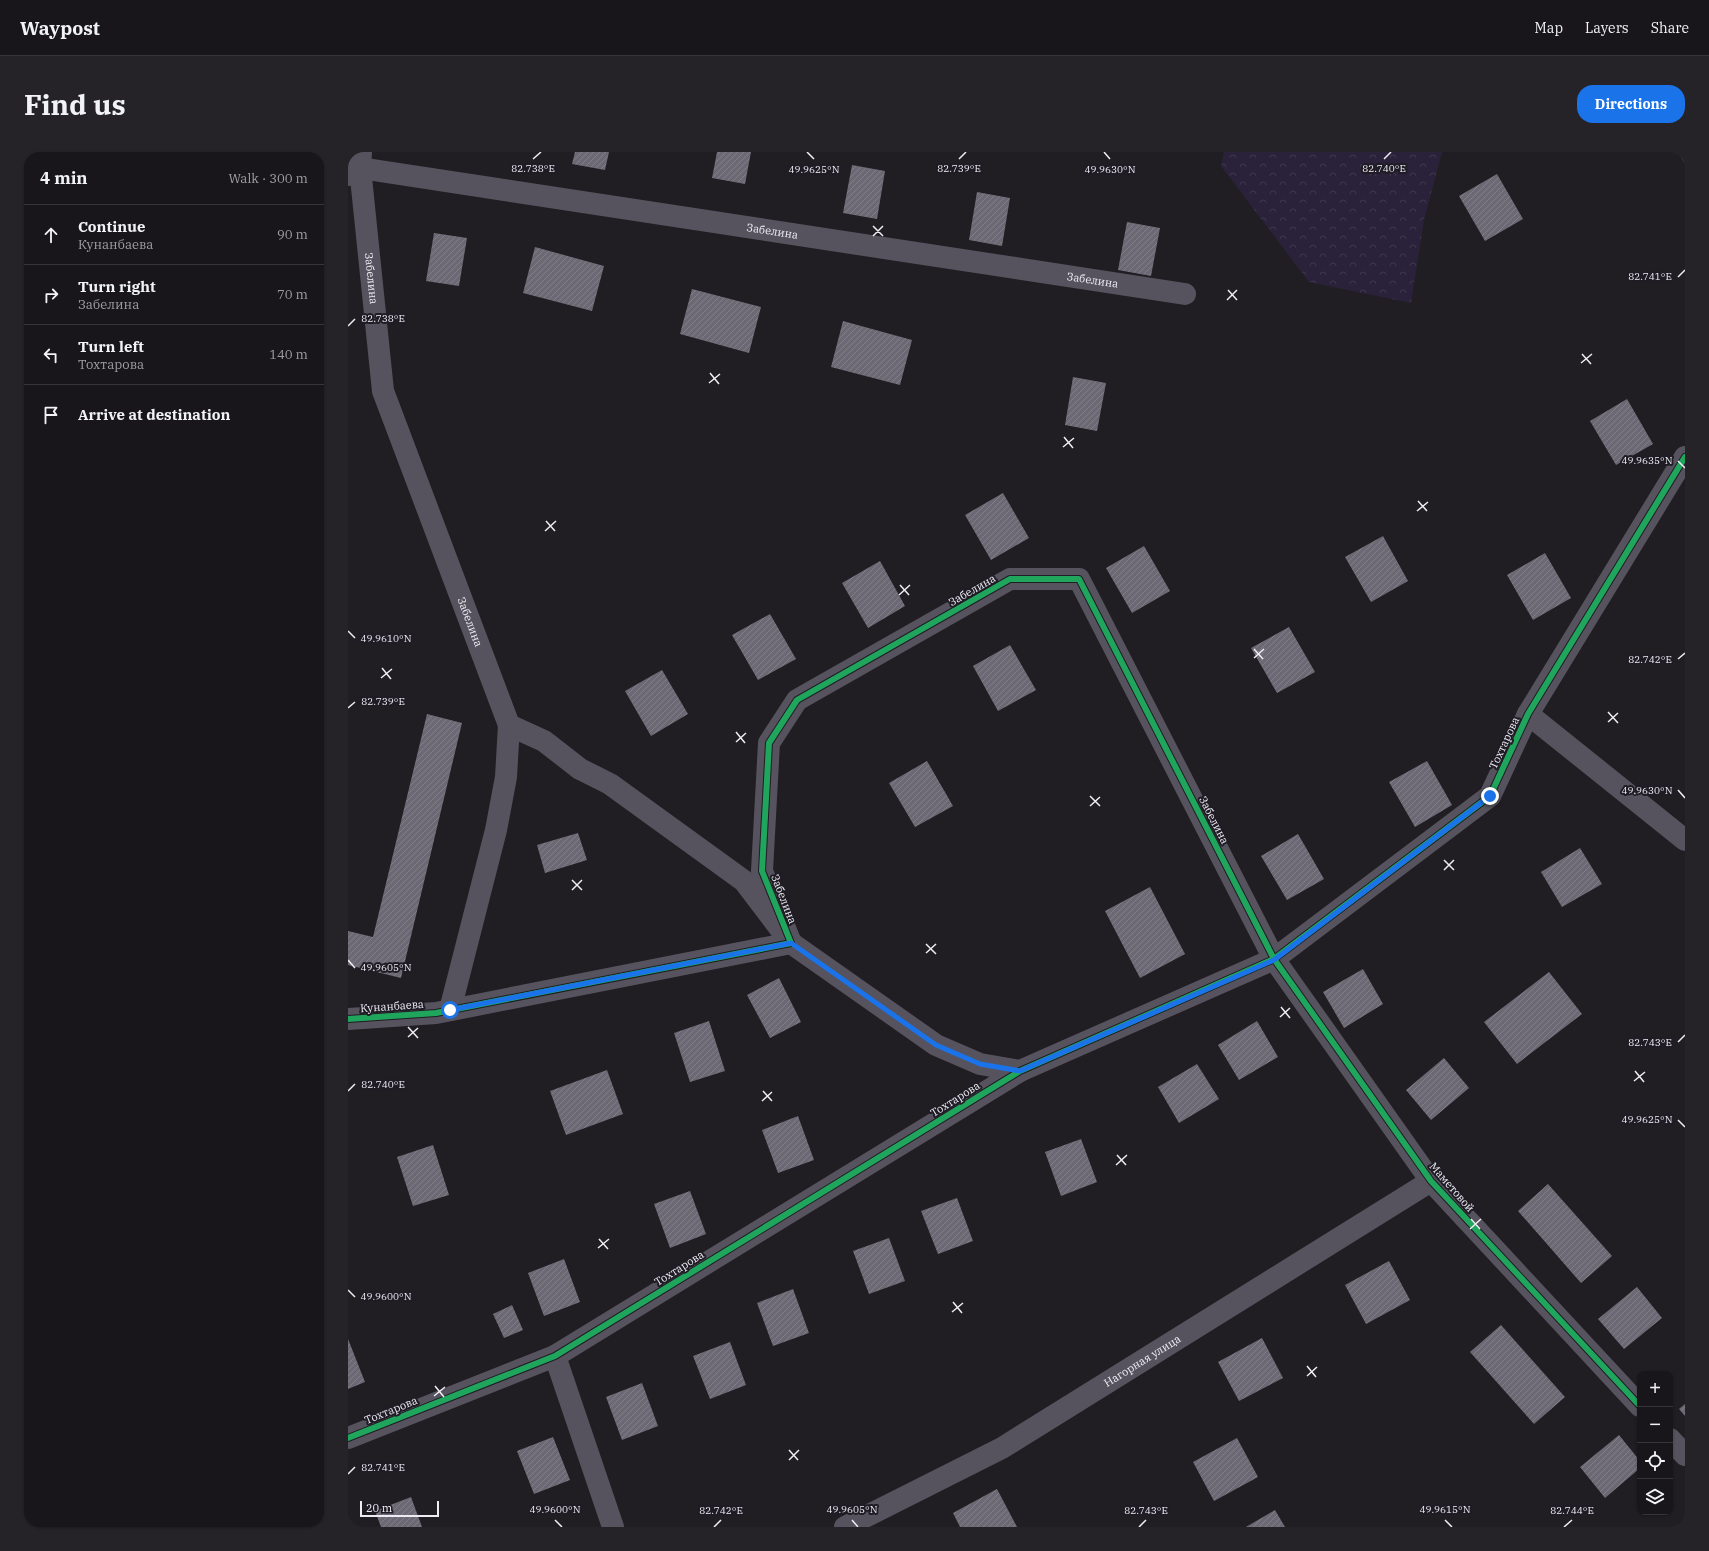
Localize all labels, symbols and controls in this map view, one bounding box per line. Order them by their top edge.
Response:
text: Waypost [20,16,100,40]
text: Map [1535,19,1563,37]
text: Layers [1585,19,1629,37]
text: Share [1651,19,1689,37]
button: Directions [1577,85,1685,123]
text: Find us [24,86,126,123]
text: 82.738°E [511,162,555,175]
text: 82.739°E [937,162,981,175]
text: 82.740°E [1362,162,1406,175]
text: 49.9625°N [788,163,840,176]
text: 49.9630°N [1084,163,1136,176]
text: 4 min [40,167,88,189]
text: Walk · 300 m [229,170,308,187]
text: Continue [78,217,145,236]
street label: Забелина [746,220,799,242]
icon: ahead [40,224,62,246]
text: 90 m [277,226,308,243]
text: Кунанбаева [78,236,153,253]
street label: Забелина [362,252,381,305]
street label: Забелина [1066,269,1119,291]
text: 82.741°E [1628,270,1672,283]
text: Turn right [78,277,156,296]
icon: right [40,284,62,306]
text: 70 m [277,286,308,303]
text: Забелина [78,296,139,313]
text: 82.738°E [361,312,405,325]
text: Turn left [78,337,144,356]
icon: left [40,344,62,366]
text: 140 m [269,346,308,363]
text: Тохтарова [78,356,144,373]
icon: arrive [40,404,62,426]
text: Arrive at destination [78,405,230,424]
text: 49.9635°N [1621,454,1673,467]
street label: Забелина [946,571,998,609]
street label: Забелина [454,595,486,649]
text: 49.9610°N [360,632,412,645]
text: 82.742°E [1628,653,1672,666]
text: 82.739°E [361,695,405,708]
street label: Тохтарова [1486,715,1522,771]
text: 49.9630°N [1621,784,1673,797]
route end [1481,787,1499,805]
street label: Забелина [1196,794,1232,846]
street label: Забелина [768,872,800,926]
text: 49.9605°N [360,961,412,974]
street label: Кунанбаева [360,997,424,1015]
route start [441,1001,459,1019]
text: 82.743°E [1628,1036,1672,1049]
text: 82.740°E [361,1078,405,1091]
street label: Тохтарова [928,1078,982,1120]
text: 49.9625°N [1621,1113,1673,1126]
street label: Маметовой [1427,1159,1477,1215]
street label: Тохтарова [652,1247,706,1289]
text: 49.9600°N [360,1290,412,1303]
street label: Нагорная улица [1101,1332,1183,1390]
map controls [1637,1371,1673,1515]
button: + [1637,1371,1673,1407]
street label: Тохтарова [362,1393,420,1427]
button: − [1637,1407,1673,1443]
button: locate [1637,1443,1673,1479]
text: 82.741°E [361,1461,405,1474]
button: layers [1637,1479,1673,1515]
scale bar [360,1499,439,1518]
text: 20 m [366,1501,392,1515]
text: 49.9600°N [529,1503,581,1516]
text: 49.9605°N [826,1503,878,1516]
text: 49.9615°N [1419,1503,1471,1516]
text: 82.742°E [699,1504,743,1517]
text: 82.743°E [1124,1504,1168,1517]
text: 82.744°E [1550,1504,1594,1517]

